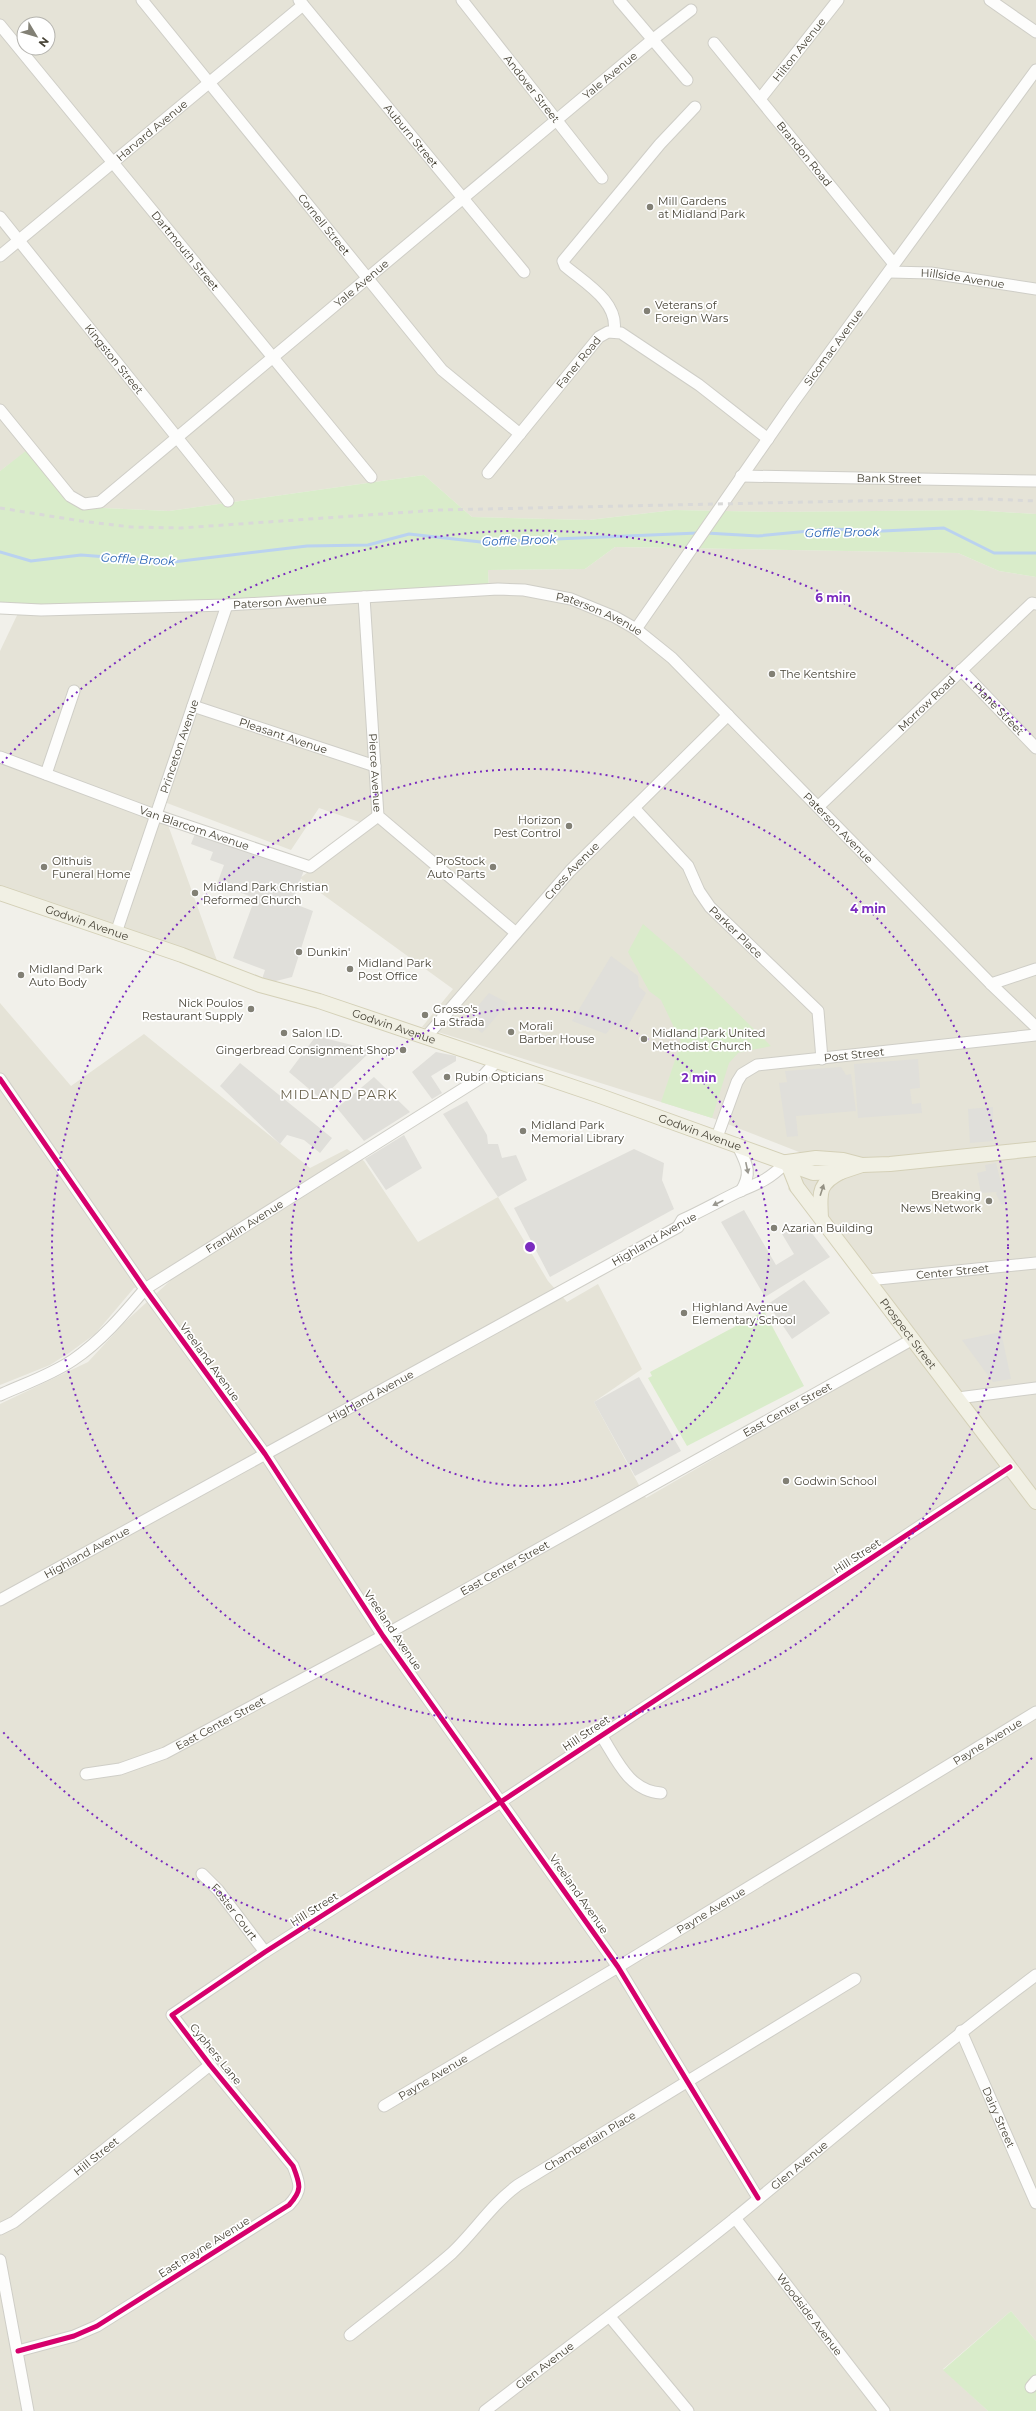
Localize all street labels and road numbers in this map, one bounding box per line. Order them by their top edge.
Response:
street label: Hilton Avenue [769,14,829,84]
street label: Yale Avenue [580,48,640,102]
street label: Andover Street [501,52,563,126]
street label: Harvard Avenue [113,96,191,164]
street label: Auburn Street [381,101,442,171]
street label: Brandon Road [774,119,835,189]
street label: Cornell Street [295,191,353,258]
street label: Dartmouth Street [149,208,222,294]
street label: Yale Avenue [331,256,392,310]
street label: Hillside Avenue [920,266,1006,291]
street label: Sicomac Avenue [801,306,866,388]
street label: Kingston Street [82,321,147,397]
street label: Faner Road [553,333,604,391]
street label: Bank Street [856,471,922,486]
street label: Paterson Avenue [555,589,646,639]
street label: Paterson Avenue [233,592,327,612]
street label: Morrow Road [895,673,958,734]
street label: Plane Street [970,680,1027,739]
street label: Princeton Avenue [157,697,202,795]
street label: Pleasant Avenue [237,715,329,757]
street label: Pierce Avenue [366,733,385,813]
street label: Paterson Avenue [800,789,876,866]
street label: Van Blarcom Avenue [138,803,251,853]
street label: Cross Avenue [541,839,602,903]
street label: Godwin Avenue [43,902,131,944]
street label: Parker Place [706,903,766,961]
street label: Godwin Avenue [350,1006,438,1047]
street label: Post Street [823,1044,885,1065]
street label: Godwin Avenue [657,1111,744,1154]
street label: Franklin Avenue [203,1197,286,1256]
street label: Highland Avenue [609,1209,699,1269]
street label: Center Street [915,1261,990,1282]
street label: Prospect Street [877,1295,940,1372]
street label: Vreeland Avenue [177,1320,243,1404]
street label: Highland Avenue [325,1367,416,1425]
street label: East Center Street [740,1379,835,1440]
street label: Highland Avenue [41,1523,132,1581]
street label: Hill Street [831,1535,884,1577]
street label: East Center Street [458,1537,552,1598]
street label: Vreeland Avenue [361,1587,425,1673]
street label: East Center Street [173,1693,268,1753]
street label: Hill Street [560,1712,613,1754]
street label: Payne Avenue [950,1715,1025,1768]
street label: Vreeland Avenue [546,1852,612,1937]
street label: Foster Court [208,1880,261,1944]
street label: Payne Avenue [674,1884,748,1937]
street label: Hill Street [287,1888,341,1929]
street label: Cyphers Lane [187,2020,245,2088]
street label: Payne Avenue [396,2051,471,2103]
street label: Dairy Street [979,2085,1018,2150]
street label: Chamberlain Place [541,2108,638,2174]
street label: Hill Street [71,2133,122,2178]
street label: Glen Avenue [768,2137,831,2193]
street label: East Payne Avenue [156,2213,252,2281]
street label: Woodside Avenue [774,2271,846,2359]
street label: Glen Avenue [512,2338,577,2392]

